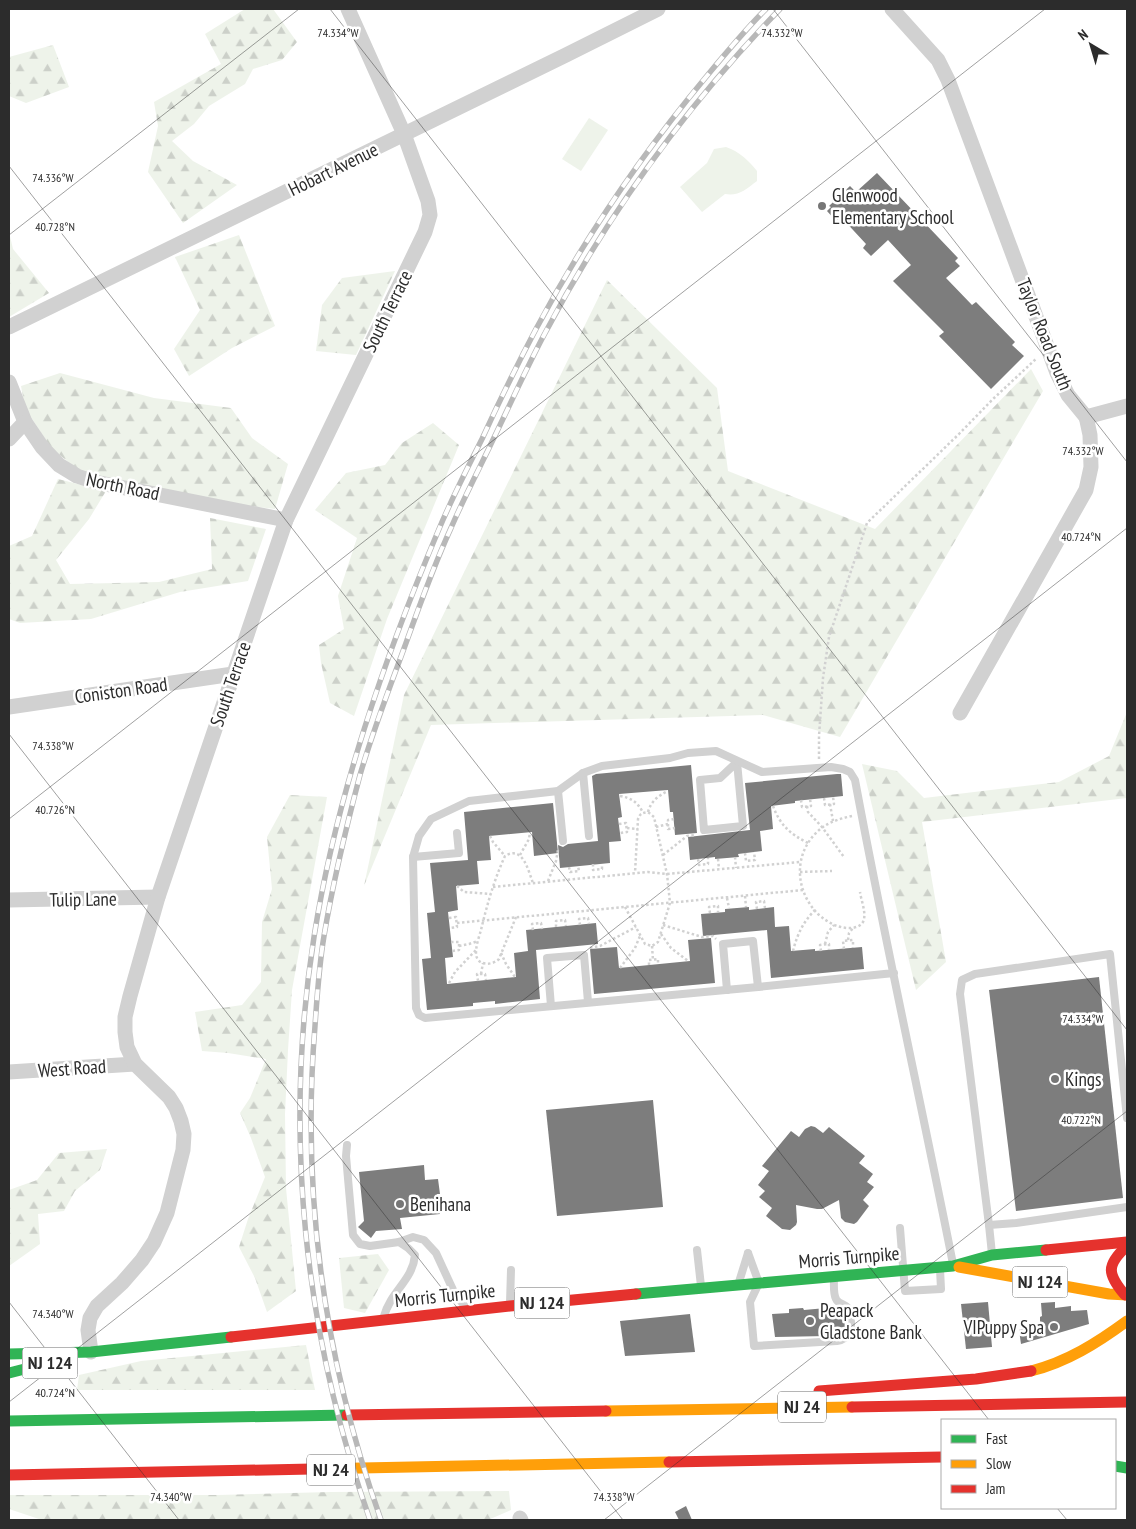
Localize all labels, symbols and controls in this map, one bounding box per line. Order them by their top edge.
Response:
north arrow [1066,20,1116,70]
text: 74.334°W [317,25,359,40]
text: 74.332°W [761,25,803,40]
text: N [1074,25,1092,44]
street label: Hobart Avenue [284,137,382,201]
text: 74.336°W [32,170,74,185]
place label: Glenwood Elementary School [832,183,954,229]
marker: Glenwood Elementary School [816,200,828,212]
text: 40.728°N [35,219,75,234]
street label: South Terrace [357,266,417,356]
street label: Taylor Road South [1012,275,1078,393]
text: 74.332°W [1062,443,1104,458]
street label: North Road [84,467,162,505]
text: 40.724°N [1061,529,1101,544]
street label: South Terrace [204,638,256,730]
street label: Coniston Road [73,672,169,708]
text: 74.338°W [32,738,74,753]
text: 40.726°N [35,802,75,817]
street label: Tulip Lane [49,886,117,912]
text: 74.334°W [1062,1011,1104,1026]
street label: West Road [37,1054,107,1082]
place label: Kings [1065,1067,1101,1091]
marker: Kings [1049,1073,1061,1085]
text: 40.722°N [1061,1112,1101,1127]
place label: Benihana [410,1192,471,1216]
marker: Benihana [394,1198,406,1210]
street label: Morris Turnpike [798,1241,900,1273]
road number: NJ 124 [1012,1266,1068,1298]
street label: Morris Turnpike [394,1278,497,1312]
road number: NJ 124 [514,1288,570,1319]
place label: Peapack Gladstone Bank [820,1298,922,1344]
text: 74.340°W [32,1306,74,1321]
marker: Peapack Gladstone Bank [804,1315,816,1327]
place label: VIPuppy Spa [963,1315,1044,1339]
marker: VIPuppy Spa [1048,1321,1060,1333]
road number: NJ 124 [22,1348,78,1379]
text: 40.724°N [35,1385,75,1400]
road number: NJ 24 [778,1391,826,1422]
legend [941,1419,1116,1509]
text: Fast [986,1429,1007,1448]
road number: NJ 24 [307,1454,355,1486]
text: Slow [986,1454,1011,1473]
text: Jam [985,1479,1005,1498]
text: 74.340°W [150,1489,192,1504]
text: 74.338°W [593,1489,635,1504]

